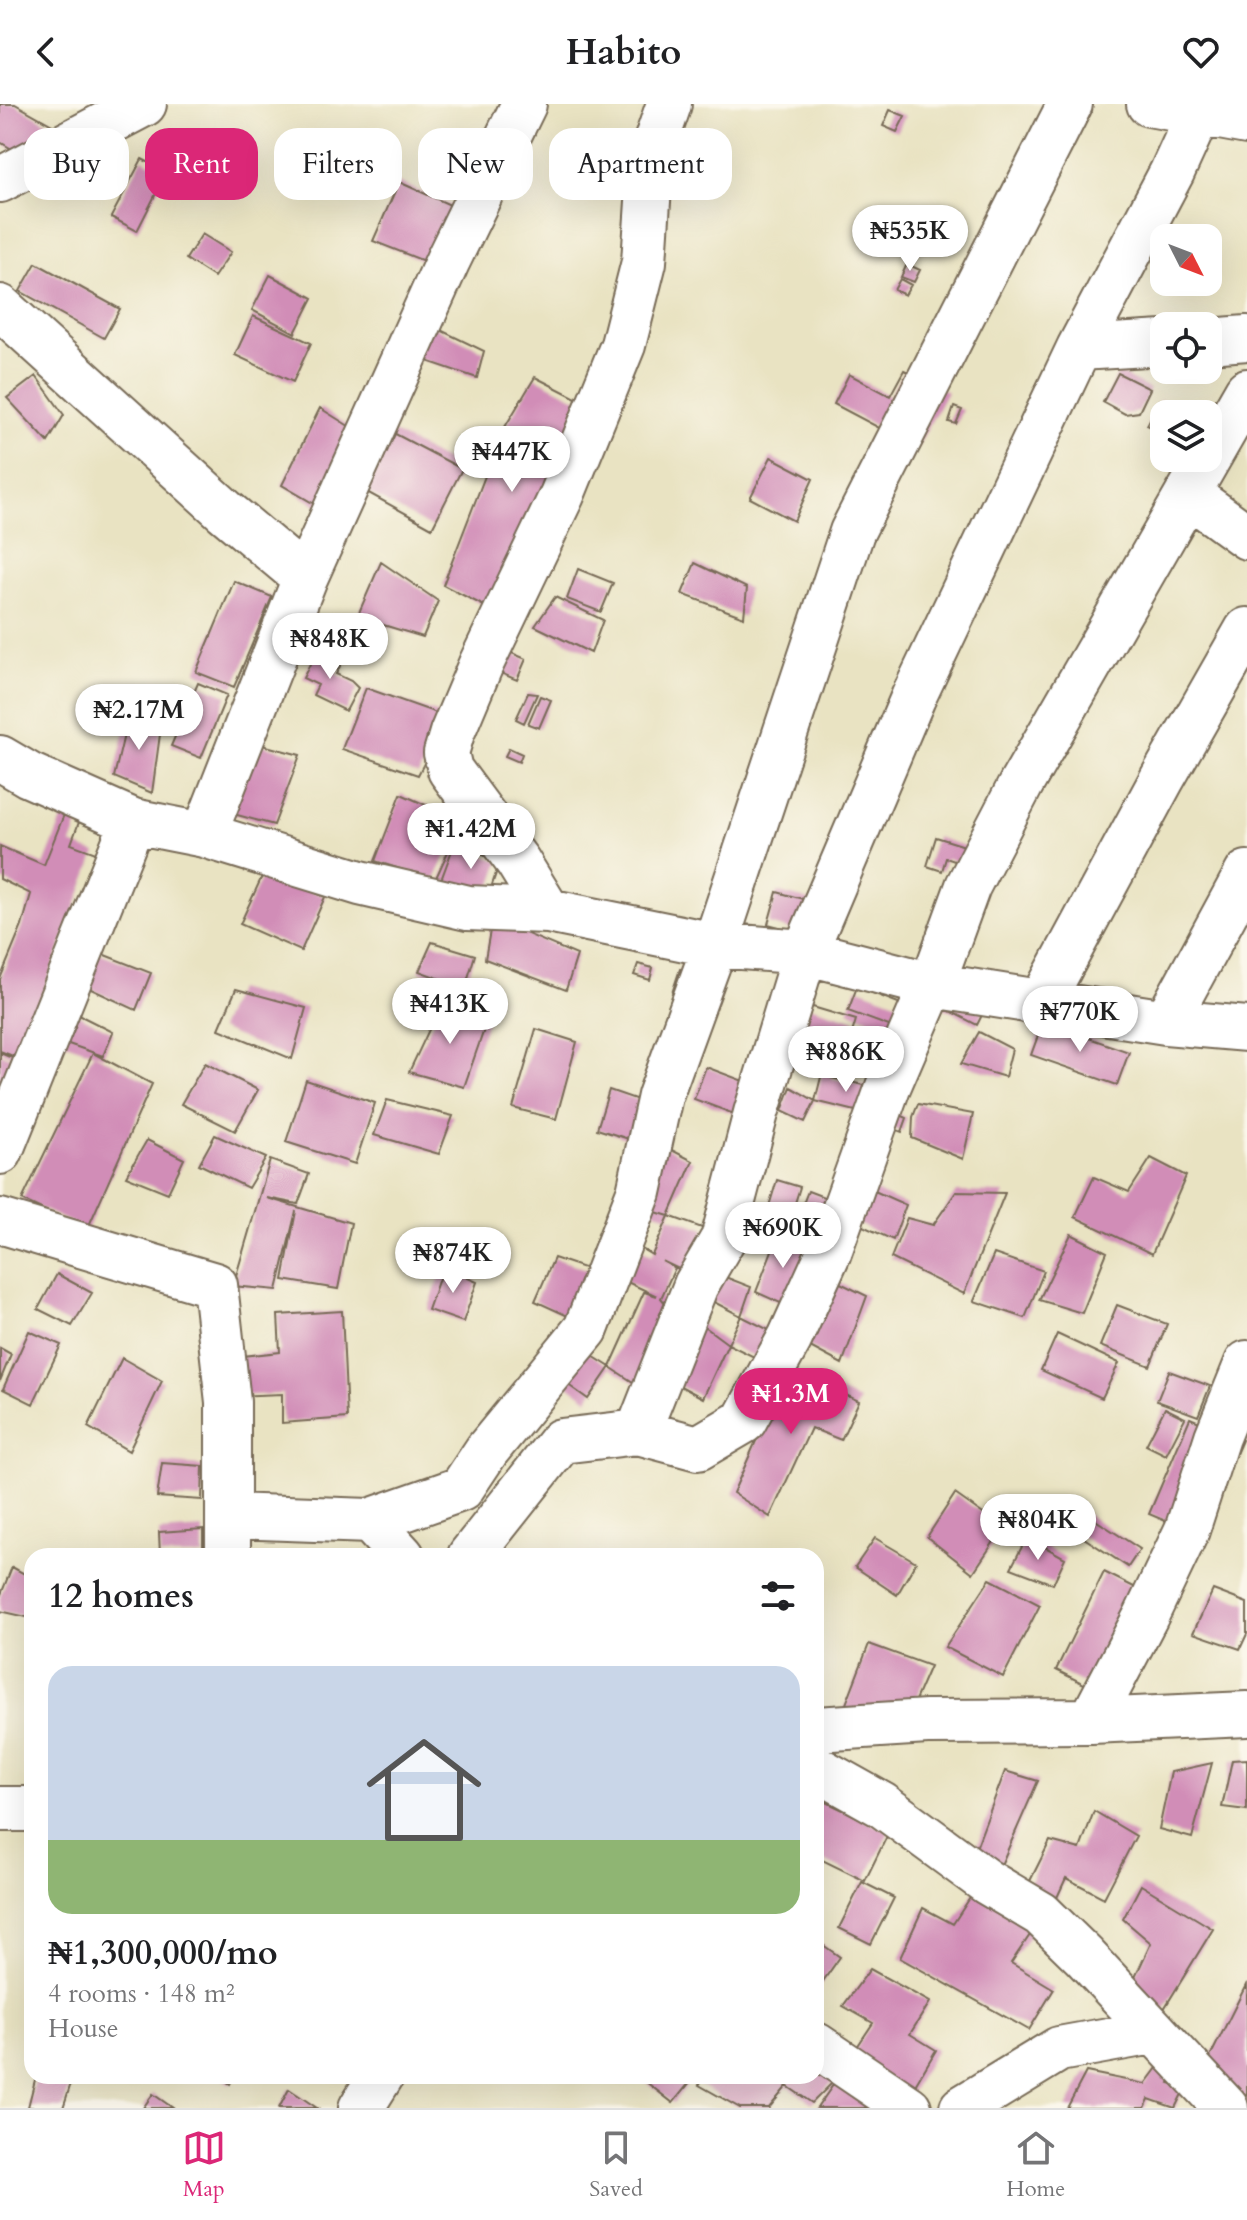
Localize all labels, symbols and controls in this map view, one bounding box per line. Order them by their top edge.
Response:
text: Habito [566,28,681,77]
icon: back [24,30,68,74]
icon: heart [1179,30,1223,74]
chip: Buy [24,128,129,200]
chip: Rent [145,128,258,200]
chip: Filters [274,128,402,200]
chip: New [418,128,533,200]
chip: Apartment [549,128,732,200]
pin: ₦535K [854,205,966,273]
text: ₦535K [870,213,950,248]
north arrow [1150,224,1222,296]
map controls [1150,224,1222,472]
button: locate [1150,312,1222,384]
button: layers [1150,400,1222,472]
pin: ₦447K [456,426,568,494]
text: ₦447K [472,434,552,469]
pin: ₦848K [274,613,386,681]
text: ₦848K [290,621,370,656]
pin: ₦2.17M [74,684,204,752]
text: ₦2.17M [93,692,185,727]
pin: ₦1.42M [406,803,536,871]
text: ₦1.42M [425,811,517,846]
pin: ₦413K [394,978,506,1046]
text: ₦413K [410,986,490,1021]
pin: ₦770K [1024,986,1136,1054]
text: ₦770K [1040,994,1120,1029]
pin: ₦886K [790,1026,902,1094]
text: ₦886K [806,1034,886,1069]
pin: ₦690K [727,1202,839,1270]
text: ₦690K [743,1210,823,1245]
pin: ₦874K [397,1227,509,1295]
text: ₦874K [413,1235,493,1270]
pin: ₦1.3M [735,1368,847,1436]
text: ₦1.3M [752,1376,830,1411]
pin: ₦804K [982,1494,1094,1562]
text: ₦804K [998,1502,1078,1537]
text: 12 homes [48,1573,194,1619]
icon: filters [756,1574,800,1618]
icon: home [352,1718,496,1862]
text: ₦1,300,000/mo [48,1930,278,1976]
text: 4 rooms · 148 m² [48,1976,235,2011]
text: House [48,2011,119,2046]
tab: Map [182,2126,226,2204]
tab: Saved [589,2126,643,2204]
tab: Home [1006,2126,1065,2204]

